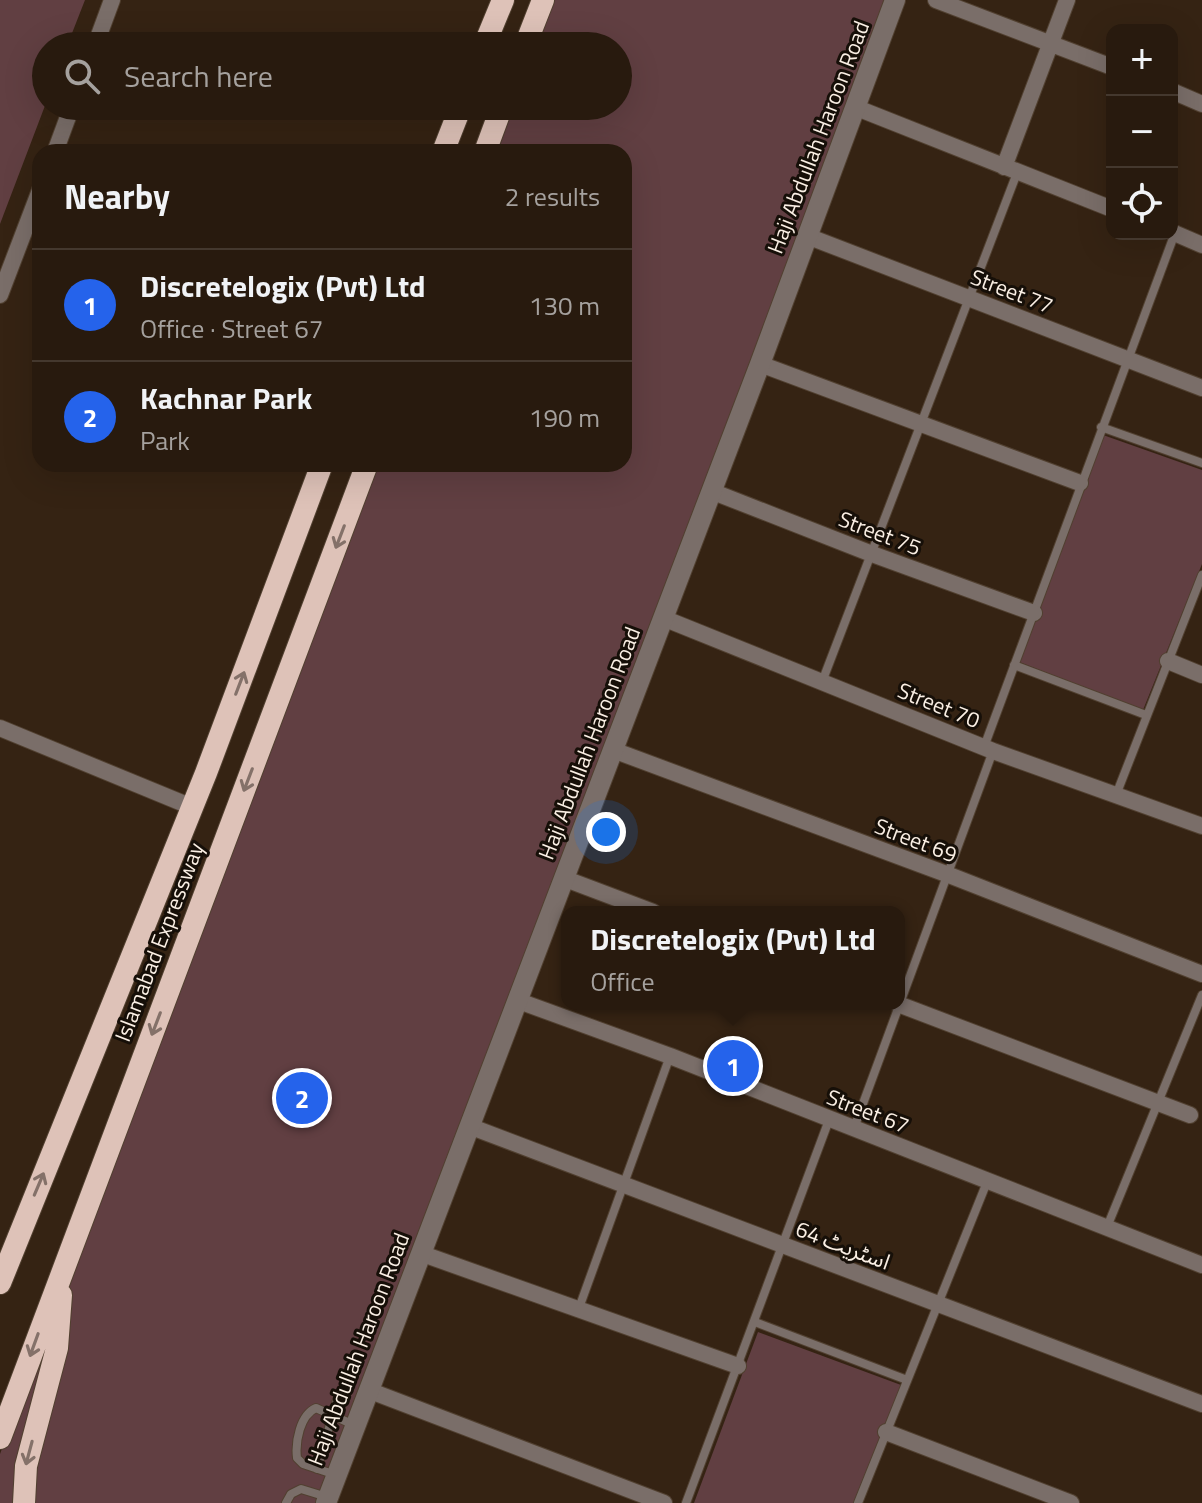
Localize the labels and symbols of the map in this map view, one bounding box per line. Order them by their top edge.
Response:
street label: Haji Abdullah Haroon Road [758,16,878,258]
street label: Street 77 [966,260,1058,322]
street label: Street 75 [834,502,926,564]
one-way arrow [331,524,346,549]
street label: Haji Abdullah Haroon Road [529,622,649,864]
one-way arrow [234,671,248,696]
street label: Street 70 [893,673,985,737]
one-way arrow [240,767,254,792]
street label: Street 69 [870,809,962,871]
your location [586,812,626,852]
street label: Islamabad Expressway [105,837,213,1047]
one-way arrow [148,1011,162,1035]
pin: 1 [707,1036,759,1096]
pin: 2 [276,1068,328,1128]
street label: Street 67 [822,1080,914,1142]
one-way arrow [32,1172,47,1197]
street label: اسٹریٹ 64 [791,1211,895,1279]
street label: Haji Abdullah Haroon Road [298,1228,418,1470]
one-way arrow [26,1332,40,1357]
one-way arrow [21,1439,36,1465]

